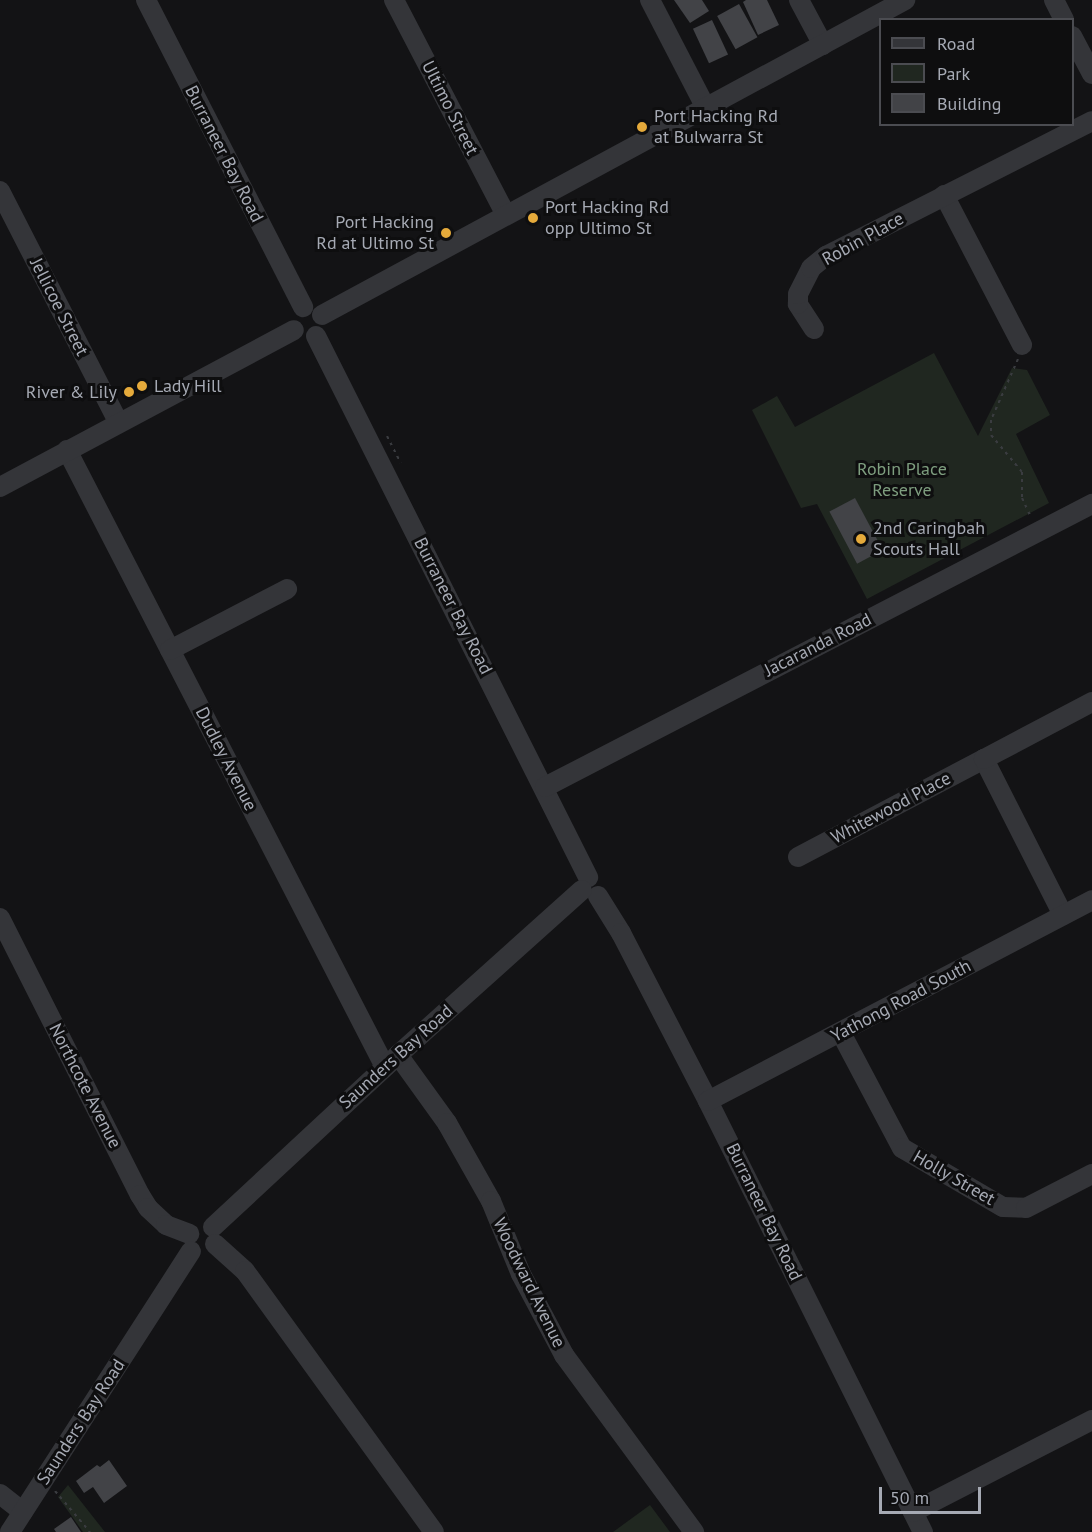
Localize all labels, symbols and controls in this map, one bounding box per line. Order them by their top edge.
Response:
legend [879,18,1074,126]
text: Road [937,32,975,55]
street label: Ultimo Street [417,57,483,159]
text: Park [937,62,970,85]
street label: Burraneer Bay Road [180,82,268,226]
text: Building [937,92,1001,115]
place label: Port Hacking Rd at Bulwarra St [654,106,778,148]
marker: Port Hacking Rd at Bulwarra St [635,120,649,134]
place label: Port Hacking Rd opp Ultimo St [545,197,669,240]
street label: Robin Place [819,208,907,270]
marker: Port Hacking Rd opp Ultimo St [526,211,540,225]
place label: Port Hacking Rd at Ultimo St [316,212,434,254]
marker: Port Hacking Rd at Ultimo St [439,226,453,240]
street label: Jellicoe Street [25,254,93,360]
place label: Lady Hill [154,375,222,397]
marker: Lady Hill [135,379,149,393]
place label: River & Lily [26,381,117,403]
marker: River & Lily [122,385,136,399]
park label: Robin Place Reserve [857,459,947,502]
place label: 2nd Caringbah Scouts Hall [873,518,985,560]
marker: 2nd Caringbah Scouts Hall [854,532,868,546]
street label: Burraneer Bay Road [409,534,497,678]
street label: Jacaranda Road [761,609,875,681]
street label: Dudley Avenue [190,703,262,815]
street label: Whitewood Place [828,767,954,849]
street label: Yathong Road South [827,955,975,1047]
street label: Saunders Bay Road [334,1000,458,1114]
street label: Northcote Avenue [44,1020,126,1152]
street label: Burraneer Bay Road [721,1139,807,1285]
street label: Holly Street [909,1146,999,1210]
street label: Woodward Avenue [488,1214,570,1352]
street label: Saunders Bay Road [32,1355,130,1489]
scale bar [882,1475,984,1513]
text: 50 m [890,1486,929,1509]

